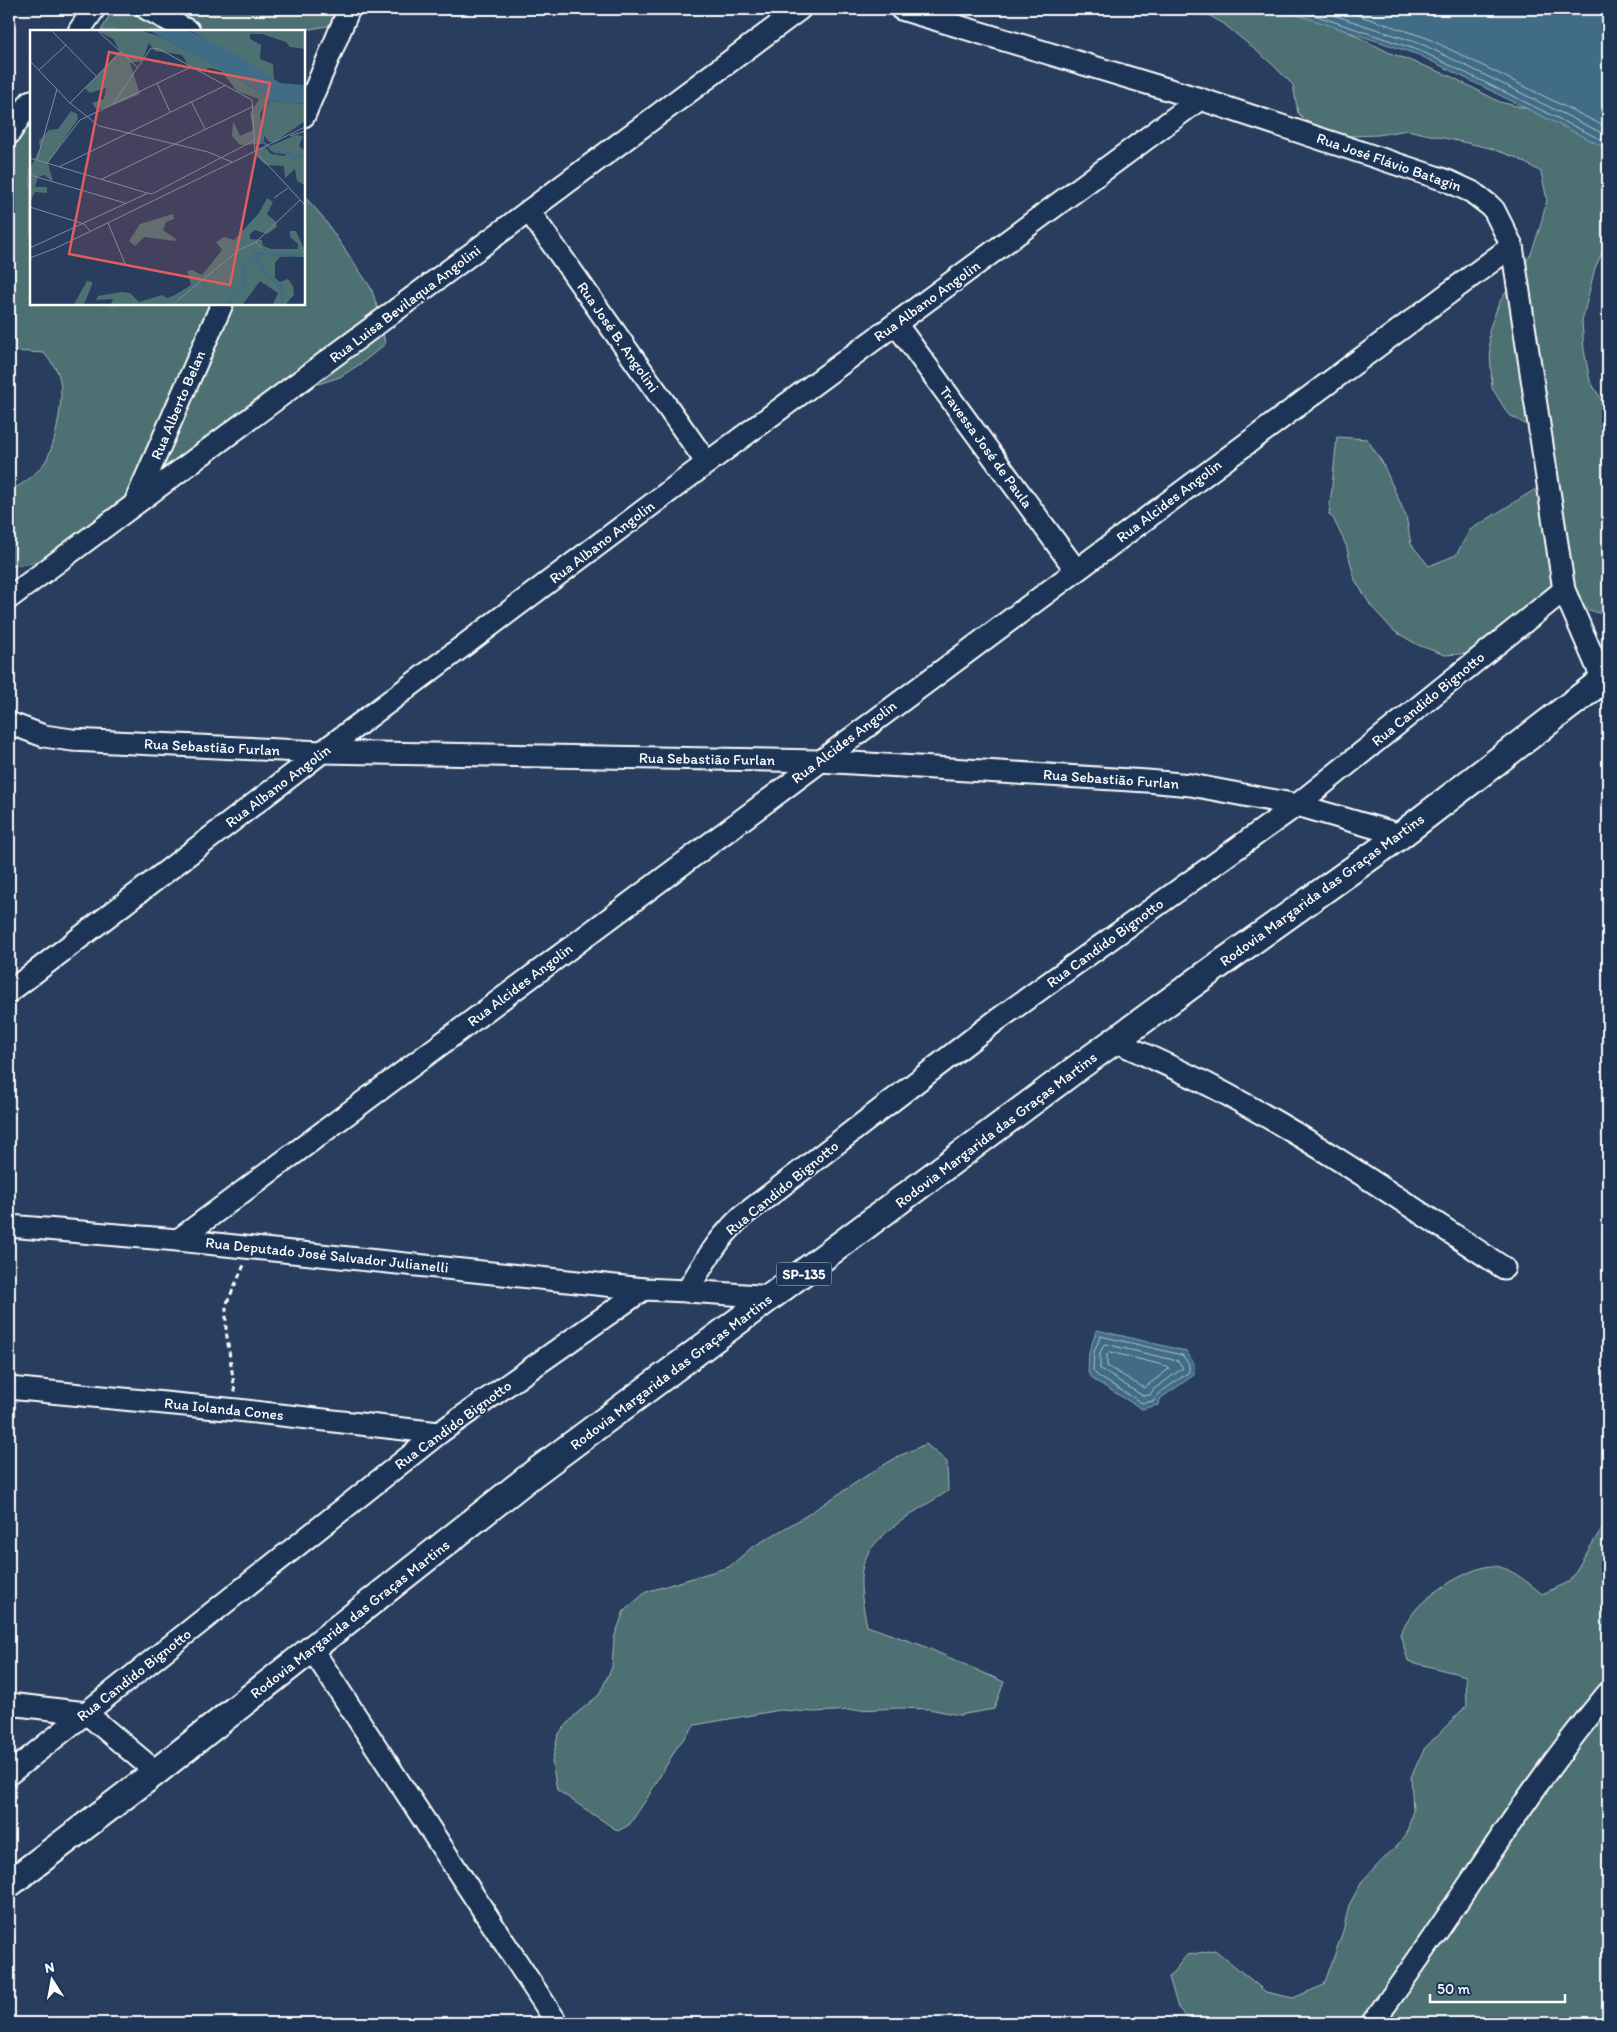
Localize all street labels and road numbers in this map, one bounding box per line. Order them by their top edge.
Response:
street label: Rua José Flávio Batagin [1314,129,1464,195]
street label: Rua Luisa Bevilaqua Angolini [326,241,484,367]
street label: Rua Albano Angolin [870,256,984,346]
street label: Rua José B. Angolini [573,278,663,396]
street label: Rua Alberto Belan [147,347,209,462]
street label: Travessa José de Paula [936,382,1037,512]
street label: Rua Alcides Angolin [1113,456,1225,546]
street label: Rua Albano Angolin [546,496,659,587]
street label: Rua Candido Bignotto [1368,648,1488,750]
street label: Rua Alcides Angolin [788,697,900,787]
street label: Rua Sebastião Furlan [143,734,281,760]
street label: Rua Albano Angolin [222,740,335,831]
street label: Rua Sebastião Furlan [639,749,776,769]
street label: Rua Sebastião Furlan [1042,765,1180,793]
street label: Rodovia Margarida das Graças Martins [1216,810,1428,970]
street label: Rua Candido Bignotto [1043,895,1167,991]
street label: Rua Alcides Angolin [464,940,576,1030]
street label: Rodovia Margarida das Graças Martins [892,1048,1101,1212]
street label: Rua Candido Bignotto [722,1137,842,1239]
street label: Rua Deputado José Salvador Julianelli [205,1233,449,1277]
road number: SP-135 [776,1262,832,1286]
street label: Rodovia Margarida das Graças Martins [567,1290,776,1454]
street label: Rua Candido Bignotto [391,1377,515,1473]
street label: Rua Iolanda Cones [163,1394,285,1424]
street label: Rodovia Margarida das Graças Martins [247,1535,454,1702]
street label: Rua Candido Bignotto [73,1625,195,1725]

